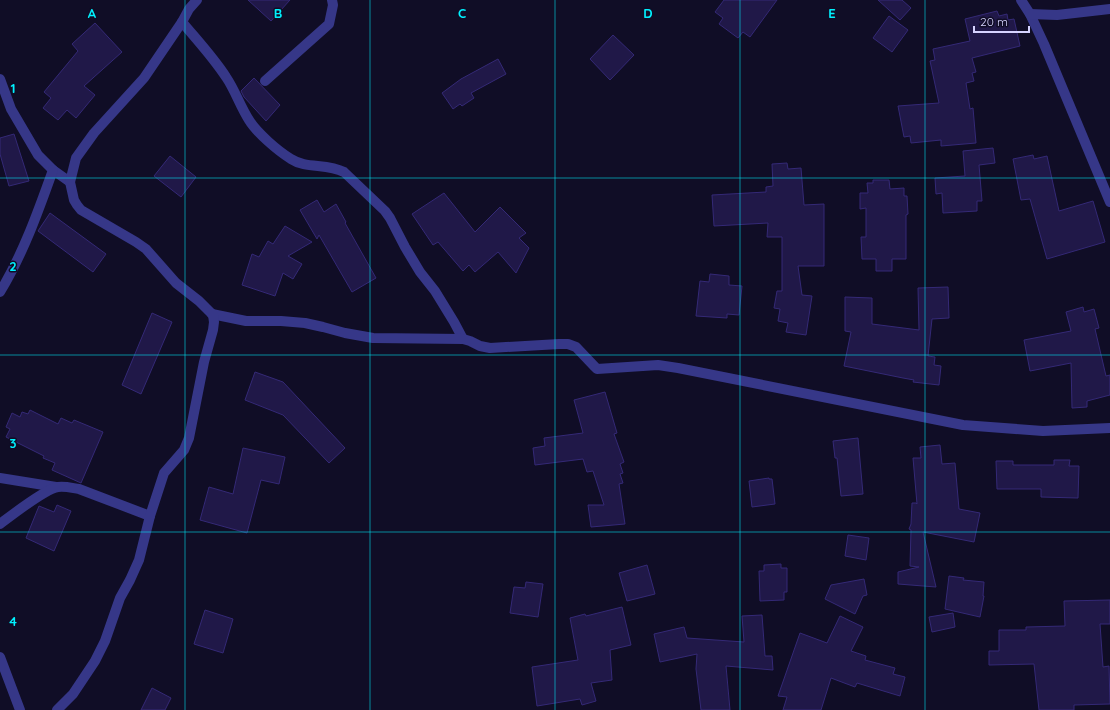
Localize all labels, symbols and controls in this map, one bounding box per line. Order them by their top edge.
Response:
text: A [88,5,97,21]
text: B [274,5,282,21]
text: C [458,5,466,21]
text: D [643,5,653,21]
text: E [828,5,836,21]
scale bar [974,8,1029,34]
text: 20 m [980,14,1008,29]
text: 1 [10,80,16,96]
text: 2 [9,258,17,274]
text: 3 [10,435,17,451]
text: 4 [9,613,17,629]

